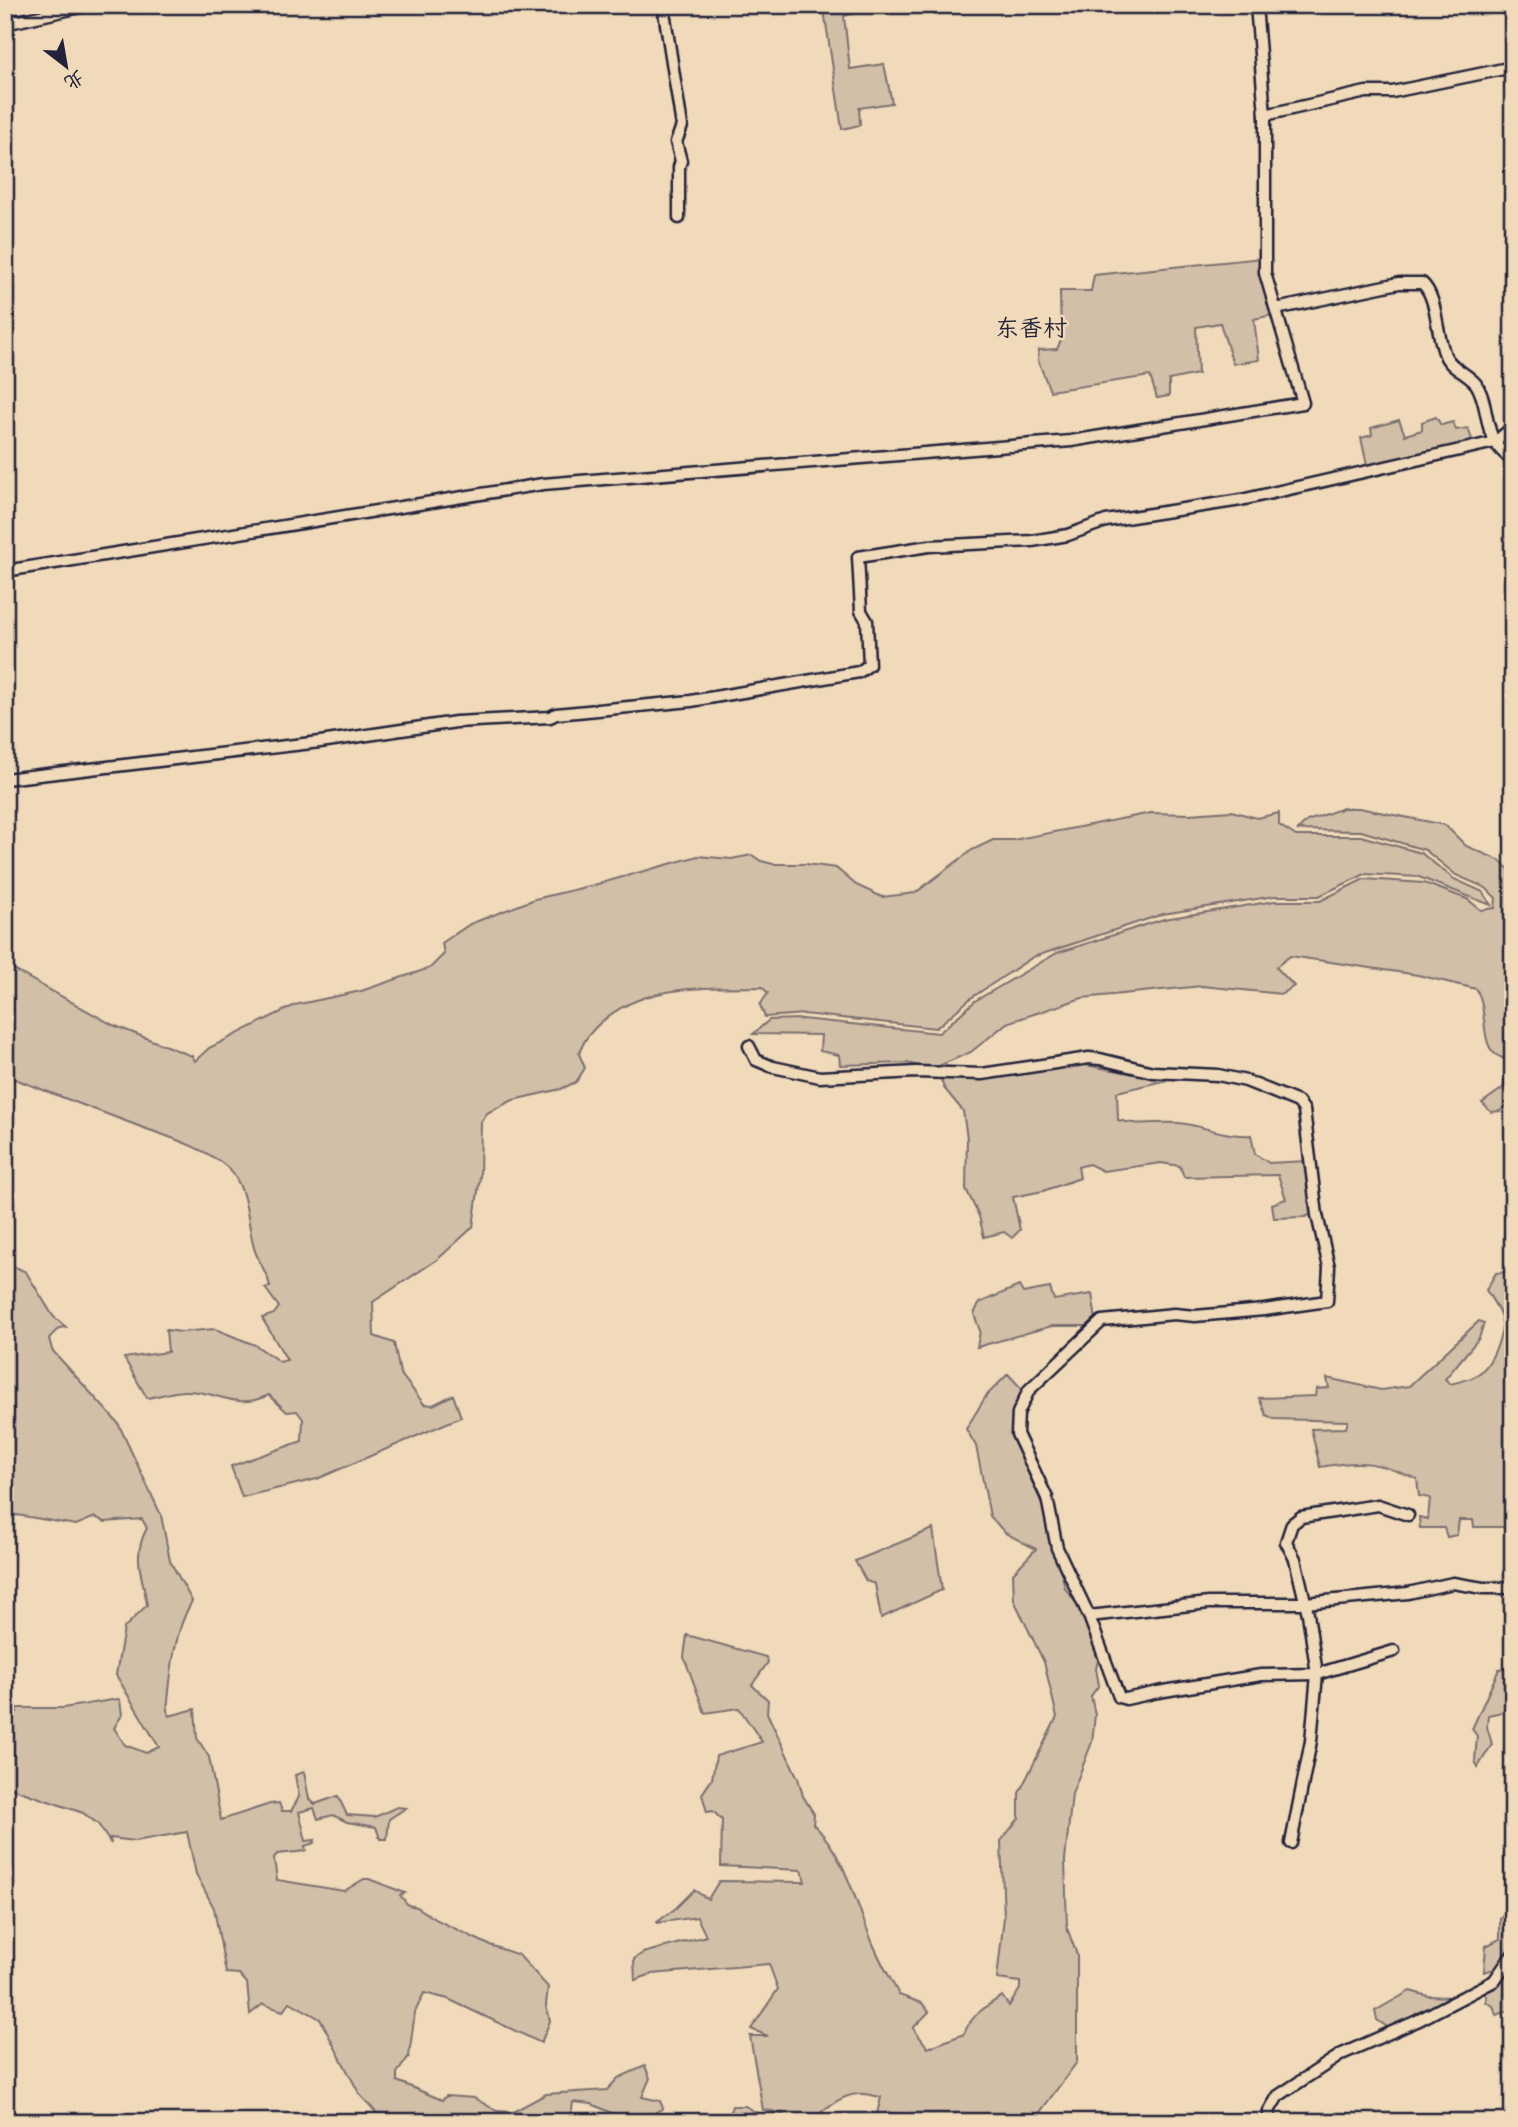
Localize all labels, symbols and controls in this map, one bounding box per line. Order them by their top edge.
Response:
north arrow [32,32,102,102]
text: 北 [60,65,90,97]
district label: 东香村 [995,311,1067,342]

